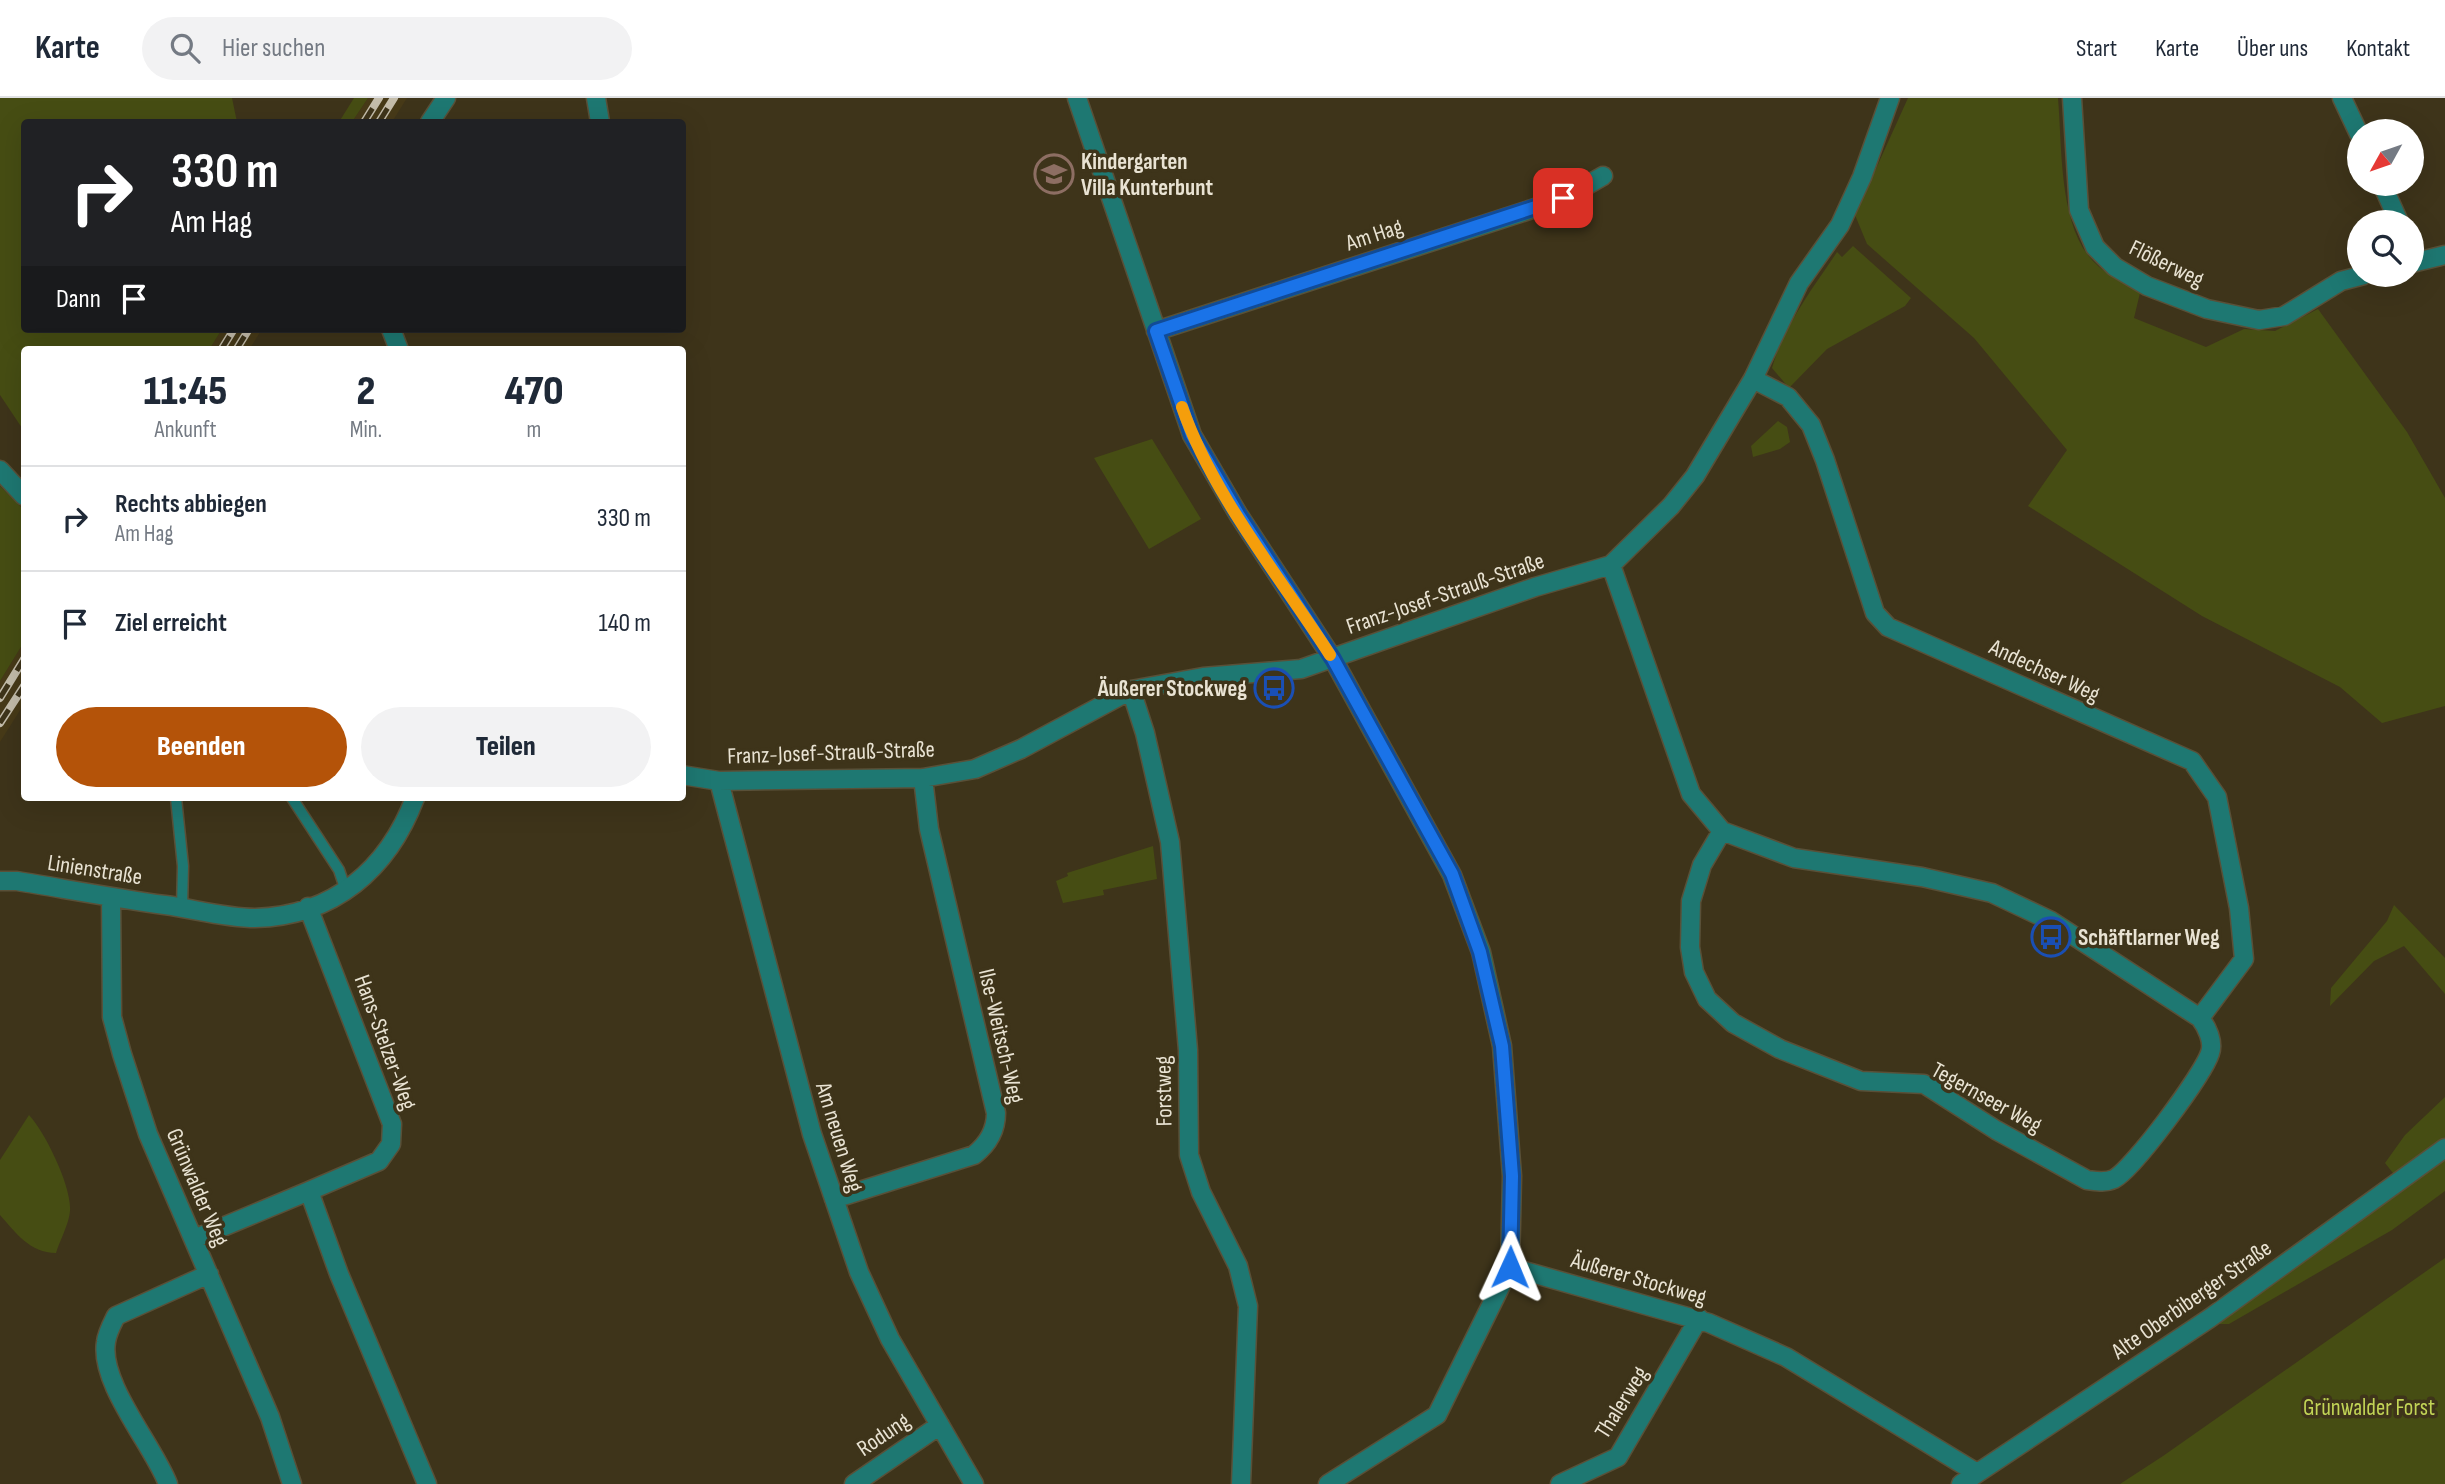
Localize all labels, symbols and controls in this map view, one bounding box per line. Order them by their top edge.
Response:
search box [142,17,632,80]
text: Karte [35,28,100,68]
icon: search [166,29,204,67]
text: Hier suchen [222,33,325,64]
text: Start [2076,34,2117,63]
text: Karte [2155,34,2199,63]
text: Über uns [2237,34,2308,63]
text: Kontakt [2346,34,2410,63]
north arrow [2347,119,2424,196]
map controls [2347,119,2424,287]
text: 330 m [171,143,278,202]
icon: right [56,147,147,238]
place label: Kindergarten Villa Kunterbunt [1081,148,1213,202]
school or university icon: Kindergarten Villa Kunterbunt [1033,153,1075,195]
pin [1533,168,1593,228]
icon: arrive [1544,179,1582,217]
text: Am Hag [171,203,252,242]
button: search [2347,210,2424,287]
street label: Am Hag [1341,213,1406,258]
street label: Flößerweg [2125,234,2208,294]
icon: arrive [115,280,153,318]
text: Dann [56,284,101,315]
text: 11:45 [143,366,227,417]
text: 2 [357,366,375,417]
text: 470 [504,366,564,417]
text: Ankunft [154,416,216,444]
text: Min. [350,416,382,444]
text: m [527,416,541,444]
text: Rechts abbiegen [115,489,267,520]
icon: right [56,500,94,538]
text: 330 m [597,503,651,534]
text: Am Hag [115,520,173,548]
street label: Franz-Josef-Strauß-Straße [1343,547,1548,641]
icon: arrive [56,605,94,643]
text: Ziel erreicht [115,608,227,639]
text: 140 m [599,608,651,639]
street label: Andechser Weg [1984,633,2104,709]
bus stop icon: Äußerer Stockweg [1253,667,1295,709]
place label: Äußerer Stockweg [1097,675,1247,703]
button: Beenden [56,707,347,787]
button: Teilen [361,707,651,787]
street label: Franz-Josef-Strauß-Straße [727,735,935,771]
street label: Linienstraße [46,849,144,891]
bus stop icon: Schäftlarner Weg [2030,916,2072,958]
place label: Schäftlarner Weg [2078,924,2220,952]
street label: Ilse-Weitsch-Weg [972,966,1030,1106]
street label: Hans-Stelzer-Weg [348,971,422,1114]
street label: Forstweg [1149,1055,1179,1127]
street label: Tegernseer Weg [1926,1056,2047,1140]
street label: Am neuen Weg [809,1078,869,1195]
street label: Grünwalder Weg [160,1124,234,1251]
position arrow [1473,1230,1547,1304]
street label: Alte Oberbiberger Straße [2105,1234,2277,1366]
street label: Äußerer Stockweg [1567,1246,1710,1312]
street label: Thalerweg [1589,1361,1655,1444]
park label: Grünwalder Forst [2303,1394,2435,1422]
street label: Rodung [852,1407,915,1463]

